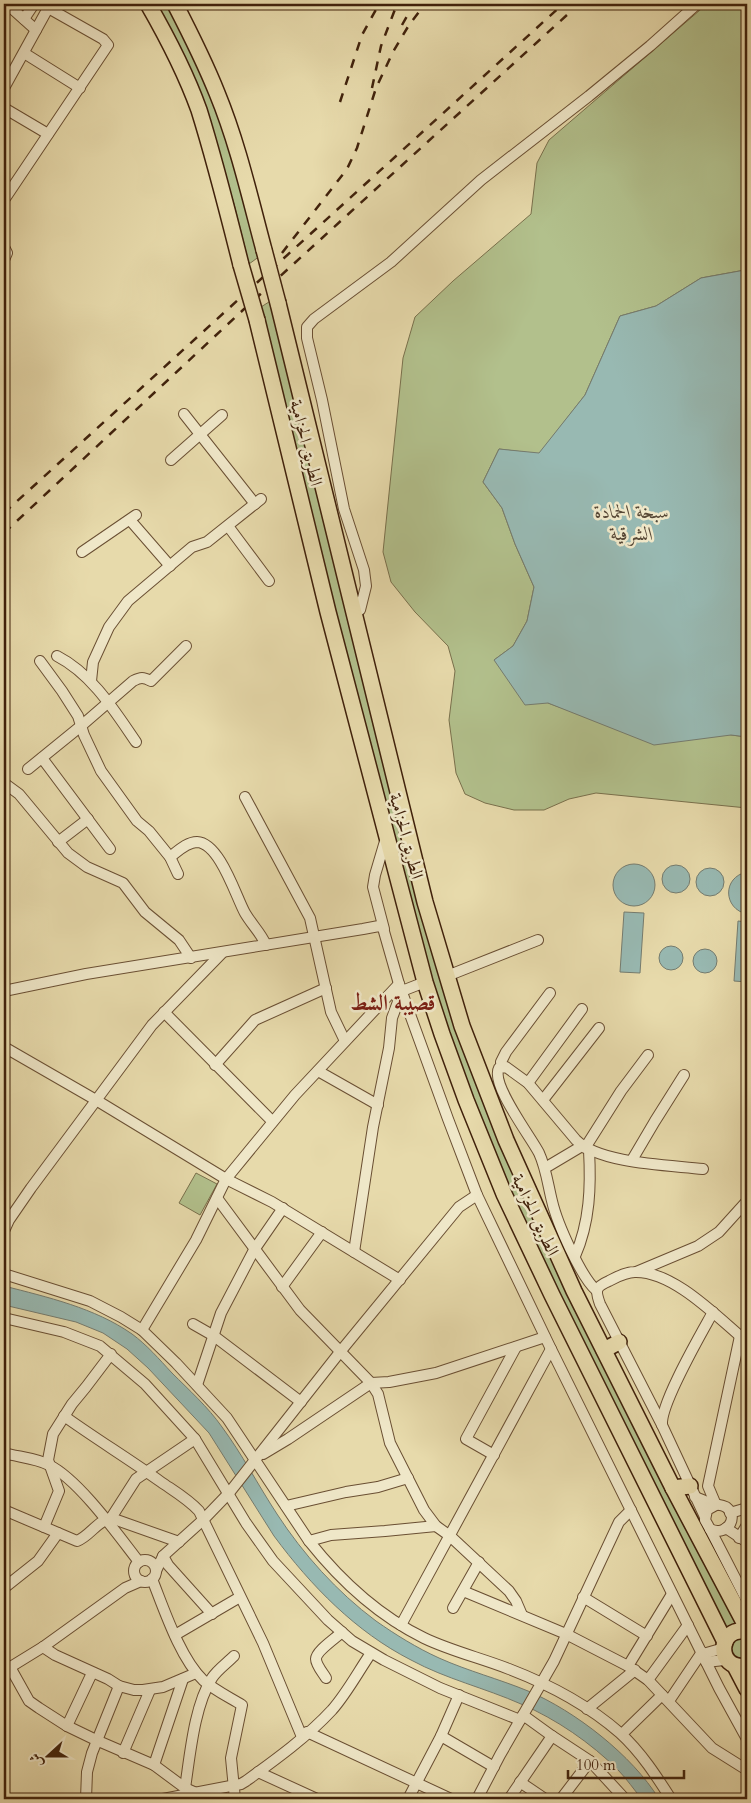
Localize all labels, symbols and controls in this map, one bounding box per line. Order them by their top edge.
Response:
street label: الطريق الحزامية [283,397,329,489]
water label: سبخة الحمادة الشرقية [594,499,669,547]
street label: الطريق الحزامية [383,790,429,882]
district label: قصيبة الشط [351,988,436,1018]
street label: الطريق الحزامية [505,1170,565,1260]
north arrow [22,1730,72,1780]
scale bar [568,1748,685,1780]
text: ش [25,1750,48,1770]
text: 100 m [576,1755,616,1775]

